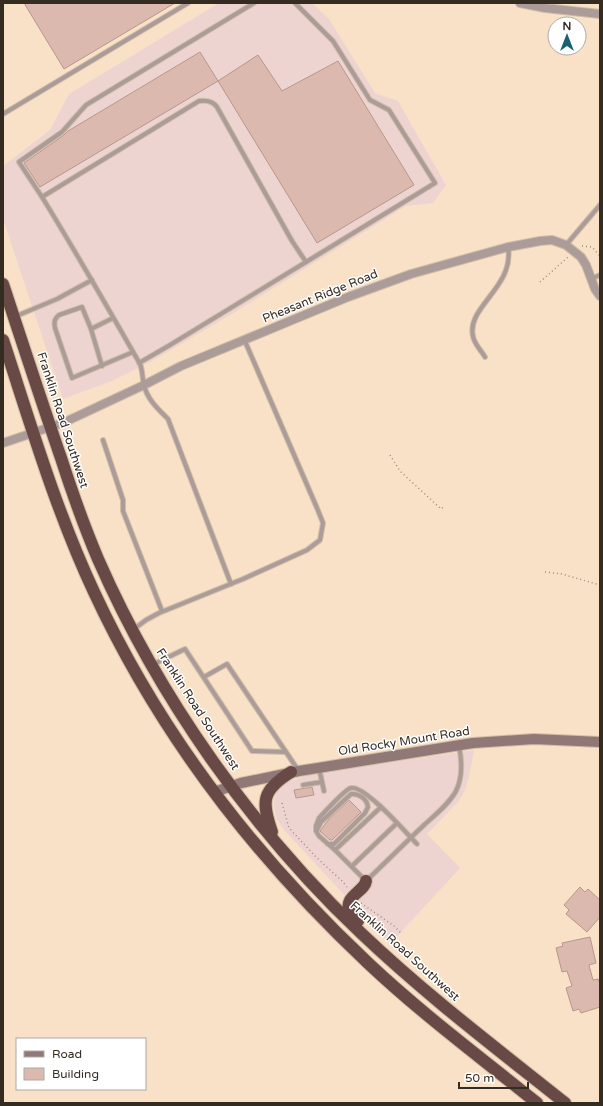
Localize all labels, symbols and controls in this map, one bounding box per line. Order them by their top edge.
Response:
north arrow [547,16,587,56]
text: N [563,20,571,33]
street label: Pheasant Ridge Road [260,266,380,326]
street label: Franklin Road Southwest [34,350,92,490]
street label: Franklin Road Southwest [153,646,243,773]
street label: Old Rocky Mount Road [337,724,471,758]
street label: Franklin Road Southwest [348,898,463,1004]
legend [16,1038,146,1090]
text: Road [52,1047,82,1061]
scale bar [459,1064,528,1090]
text: Building [52,1067,99,1081]
text: 50 m [465,1071,494,1085]

